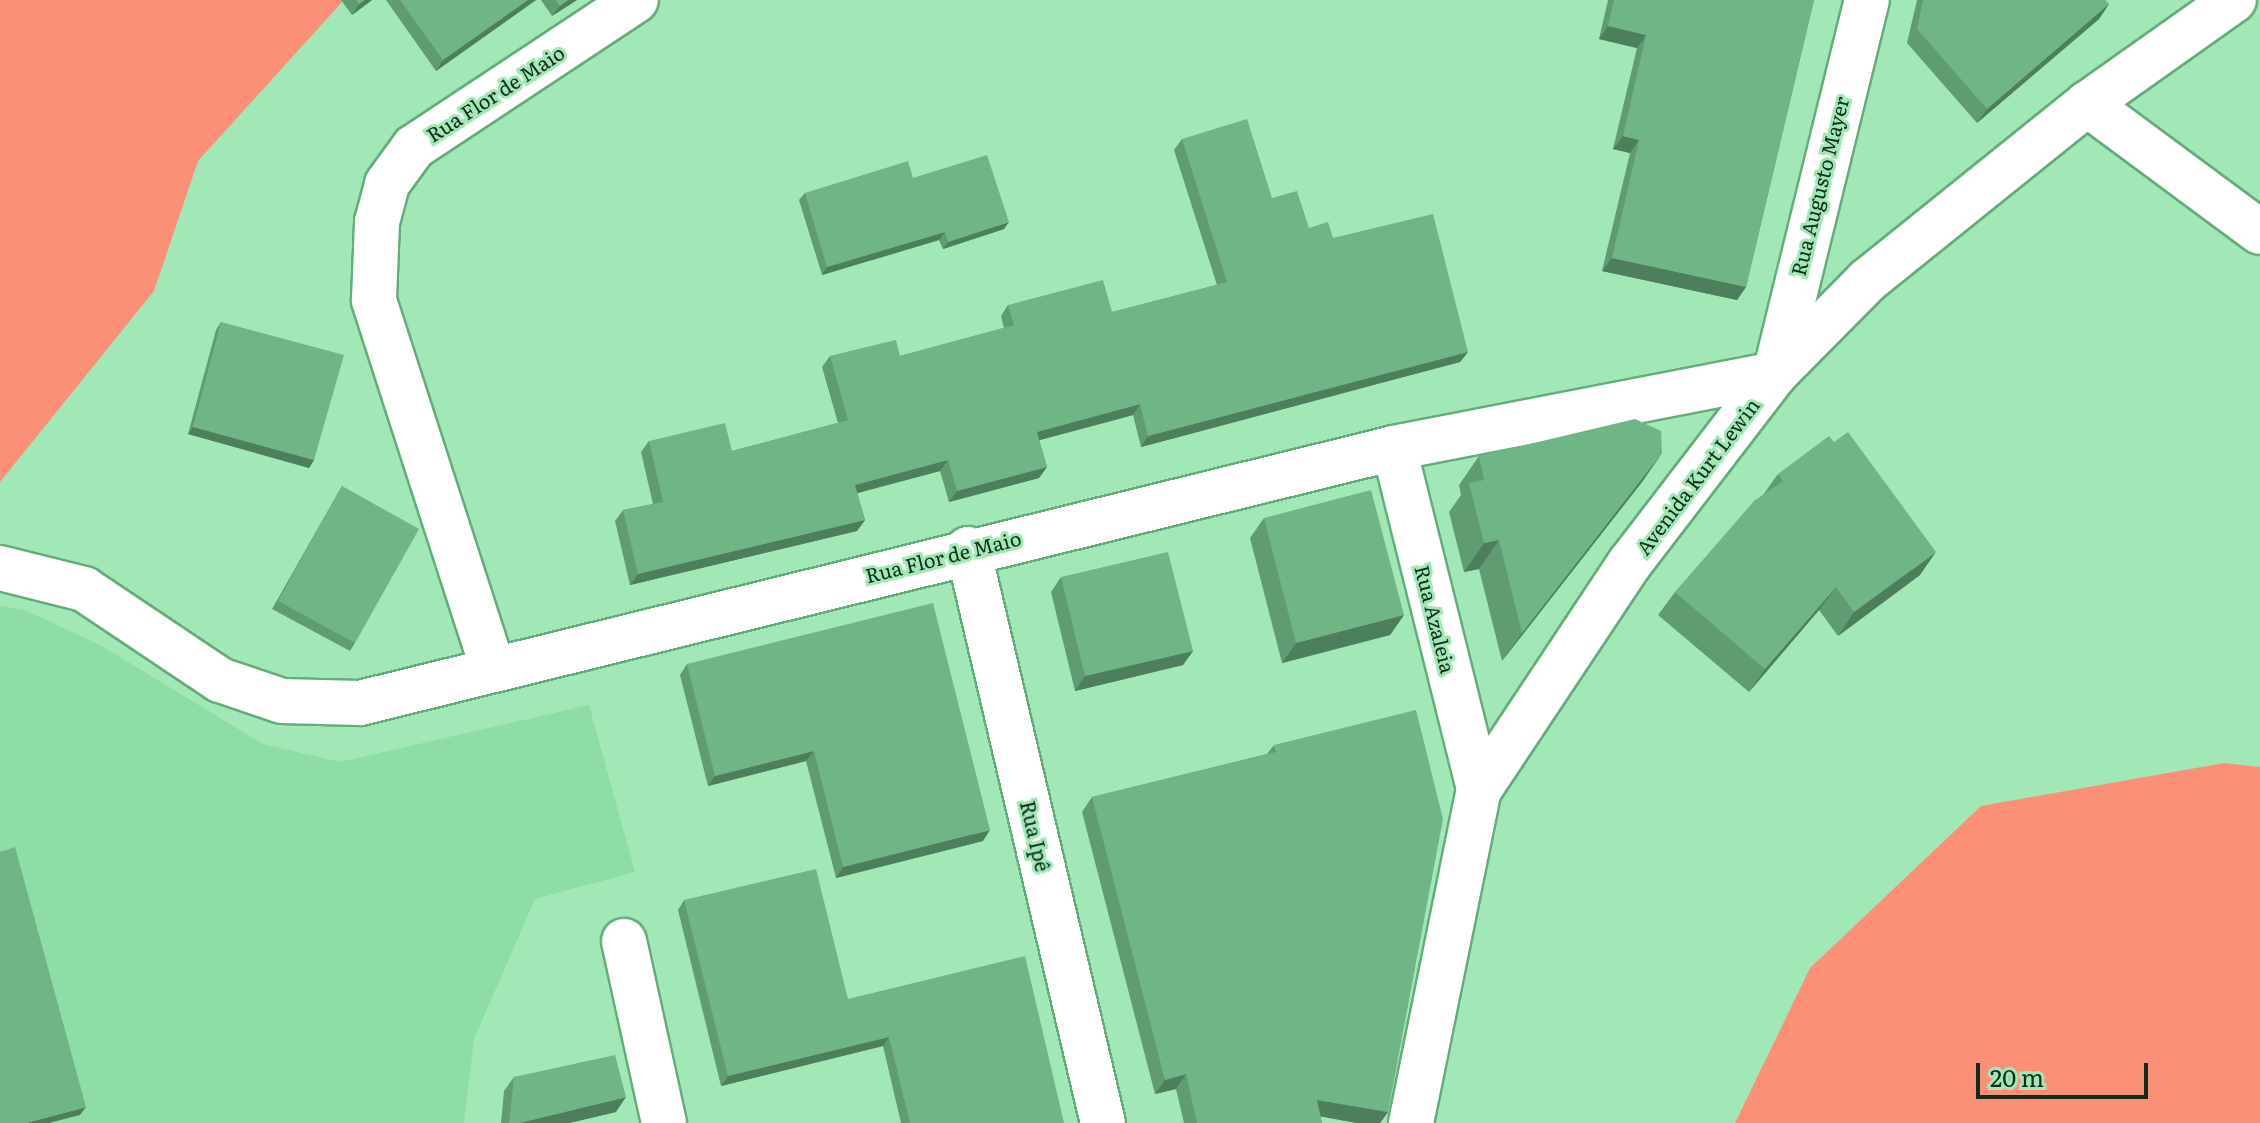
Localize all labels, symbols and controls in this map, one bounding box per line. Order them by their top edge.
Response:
street label: Rua Flor de Maio [422,39,568,147]
street label: Rua Augusto Mayer [1785,94,1853,278]
street label: Avenida Kurt Lewin [1630,393,1764,559]
street label: Rua Flor de Maio [863,525,1023,587]
street label: Rua Azaleia [1411,562,1461,676]
street label: Rua Ipê [1016,798,1056,874]
scale bar [1980,1047,2152,1097]
text: 20 m [1990,1059,2044,1094]

